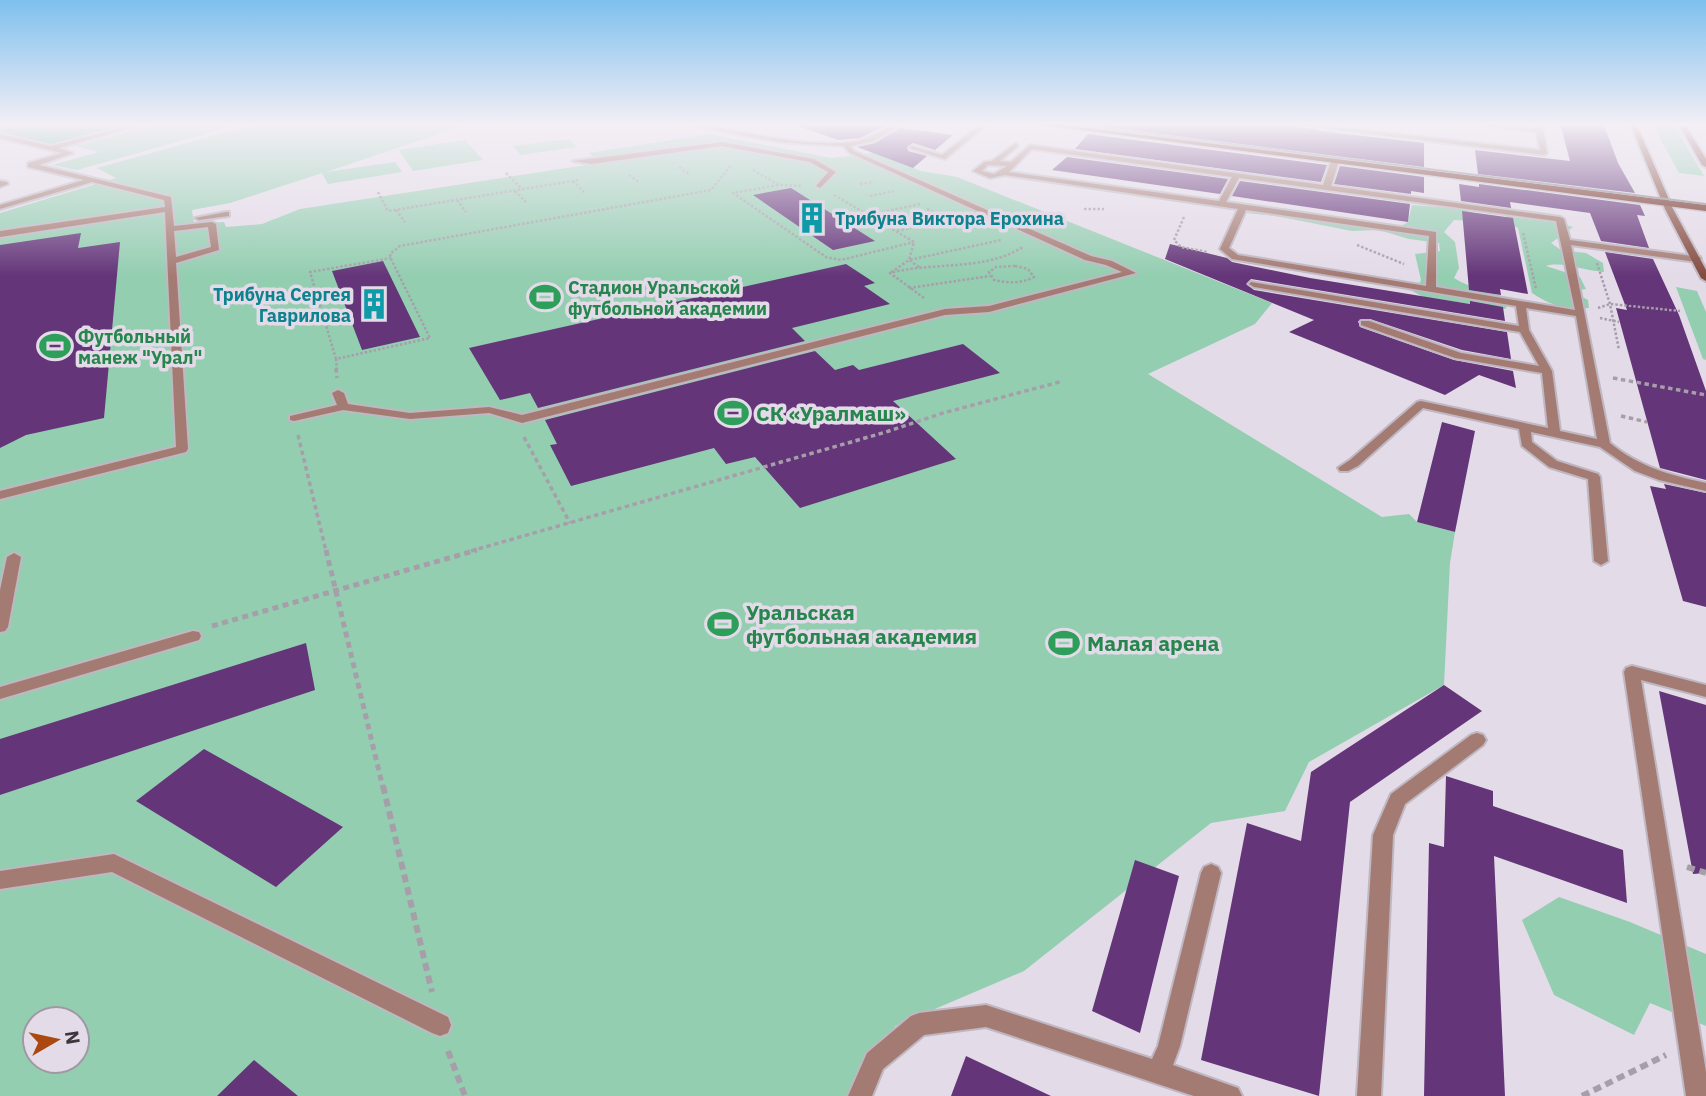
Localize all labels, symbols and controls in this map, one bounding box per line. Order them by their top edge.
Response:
building icon: Трибуна Виктора Ерохина [795,201,829,235]
place label: Трибуна Виктора Ерохина [835,207,1064,230]
place label: Стадион Уральской футбольной академии [568,276,767,320]
sports icon: Стадион Уральской футбольной академии [528,280,562,314]
place label: Трибуна Сергея Гаврилова [213,283,351,327]
building icon: Трибуна Сергея Гаврилова [357,287,391,321]
place label: Футбольный манеж "Урал" [78,325,202,369]
sports icon: Футбольный манеж "Урал" [38,329,72,363]
sports icon: СК «Уралмаш» [716,396,750,430]
place label: СК «Уралмаш» [756,399,906,427]
place label: Уральская футбольная академия [746,598,977,650]
sports icon: Уральская футбольная академия [706,607,740,641]
sports icon: Малая арена [1047,626,1081,660]
place label: Малая арена [1087,629,1220,657]
north arrow [21,1005,91,1075]
text: N [60,1029,86,1046]

